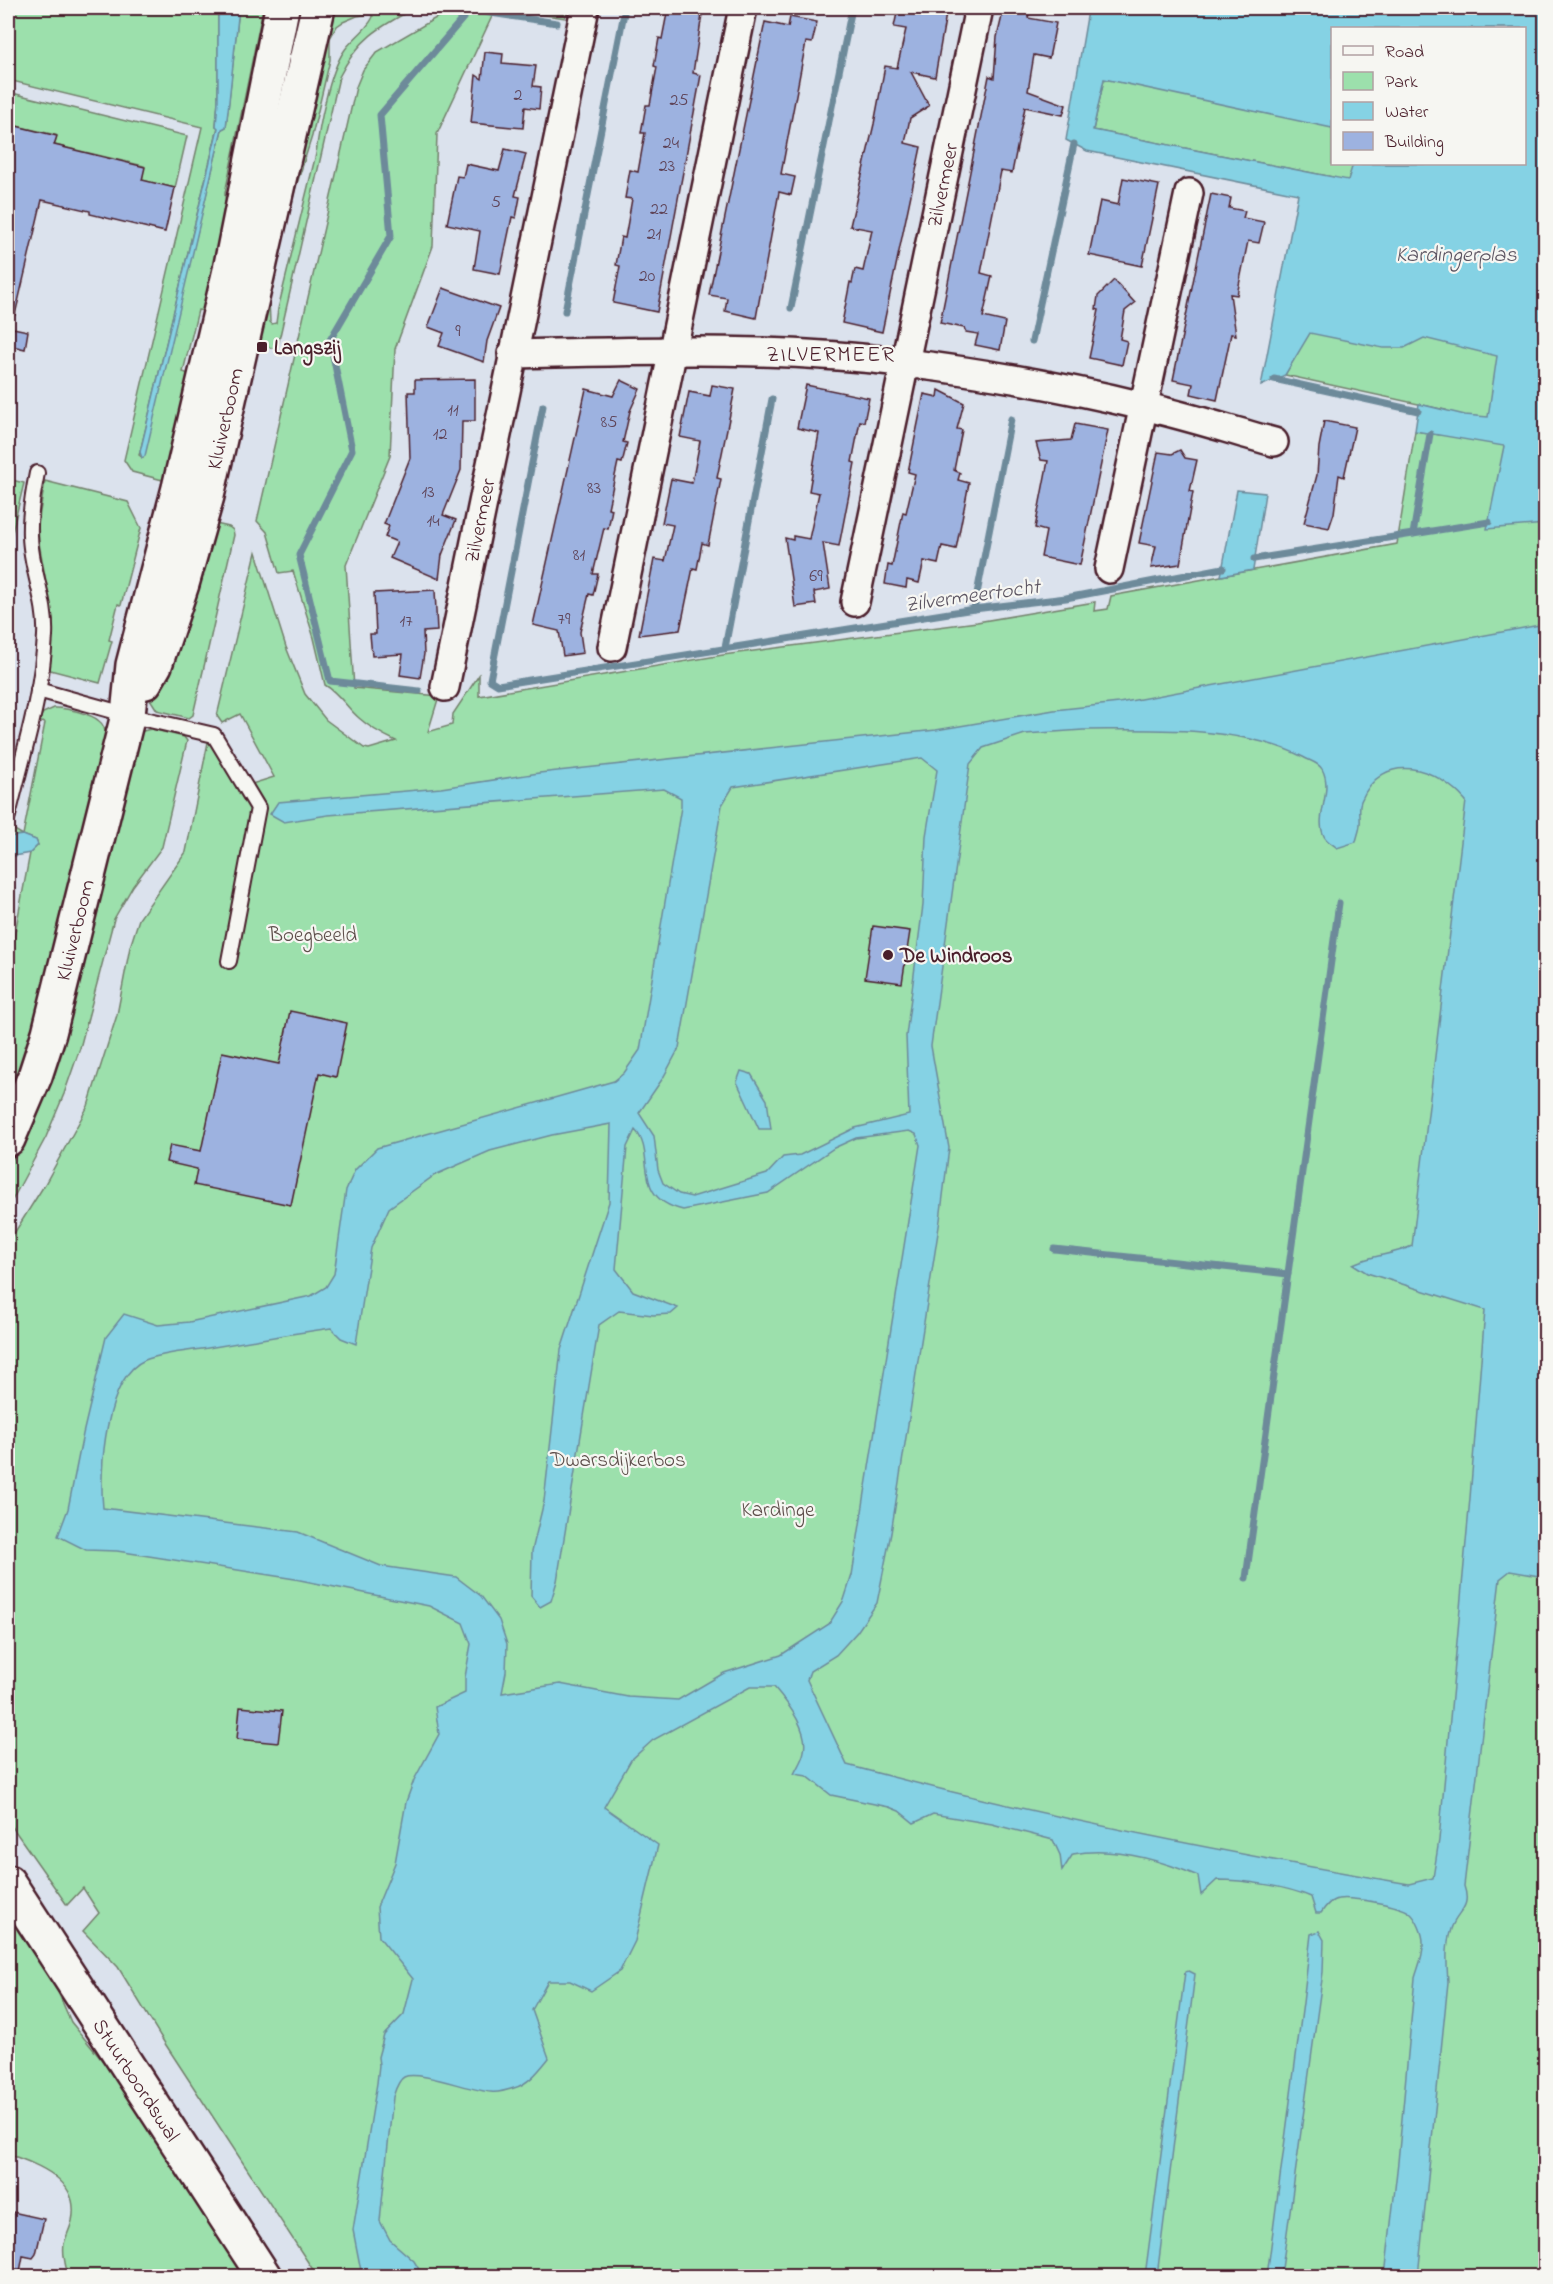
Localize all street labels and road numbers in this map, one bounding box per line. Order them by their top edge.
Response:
street label: Zilvermeer [921,140,968,230]
street label: Kluiverboom [200,365,253,473]
street label: Zilvermeer [458,475,505,566]
street label: Kluiverboom [50,877,104,984]
street label: Stuurboordswal [84,2013,186,2149]

